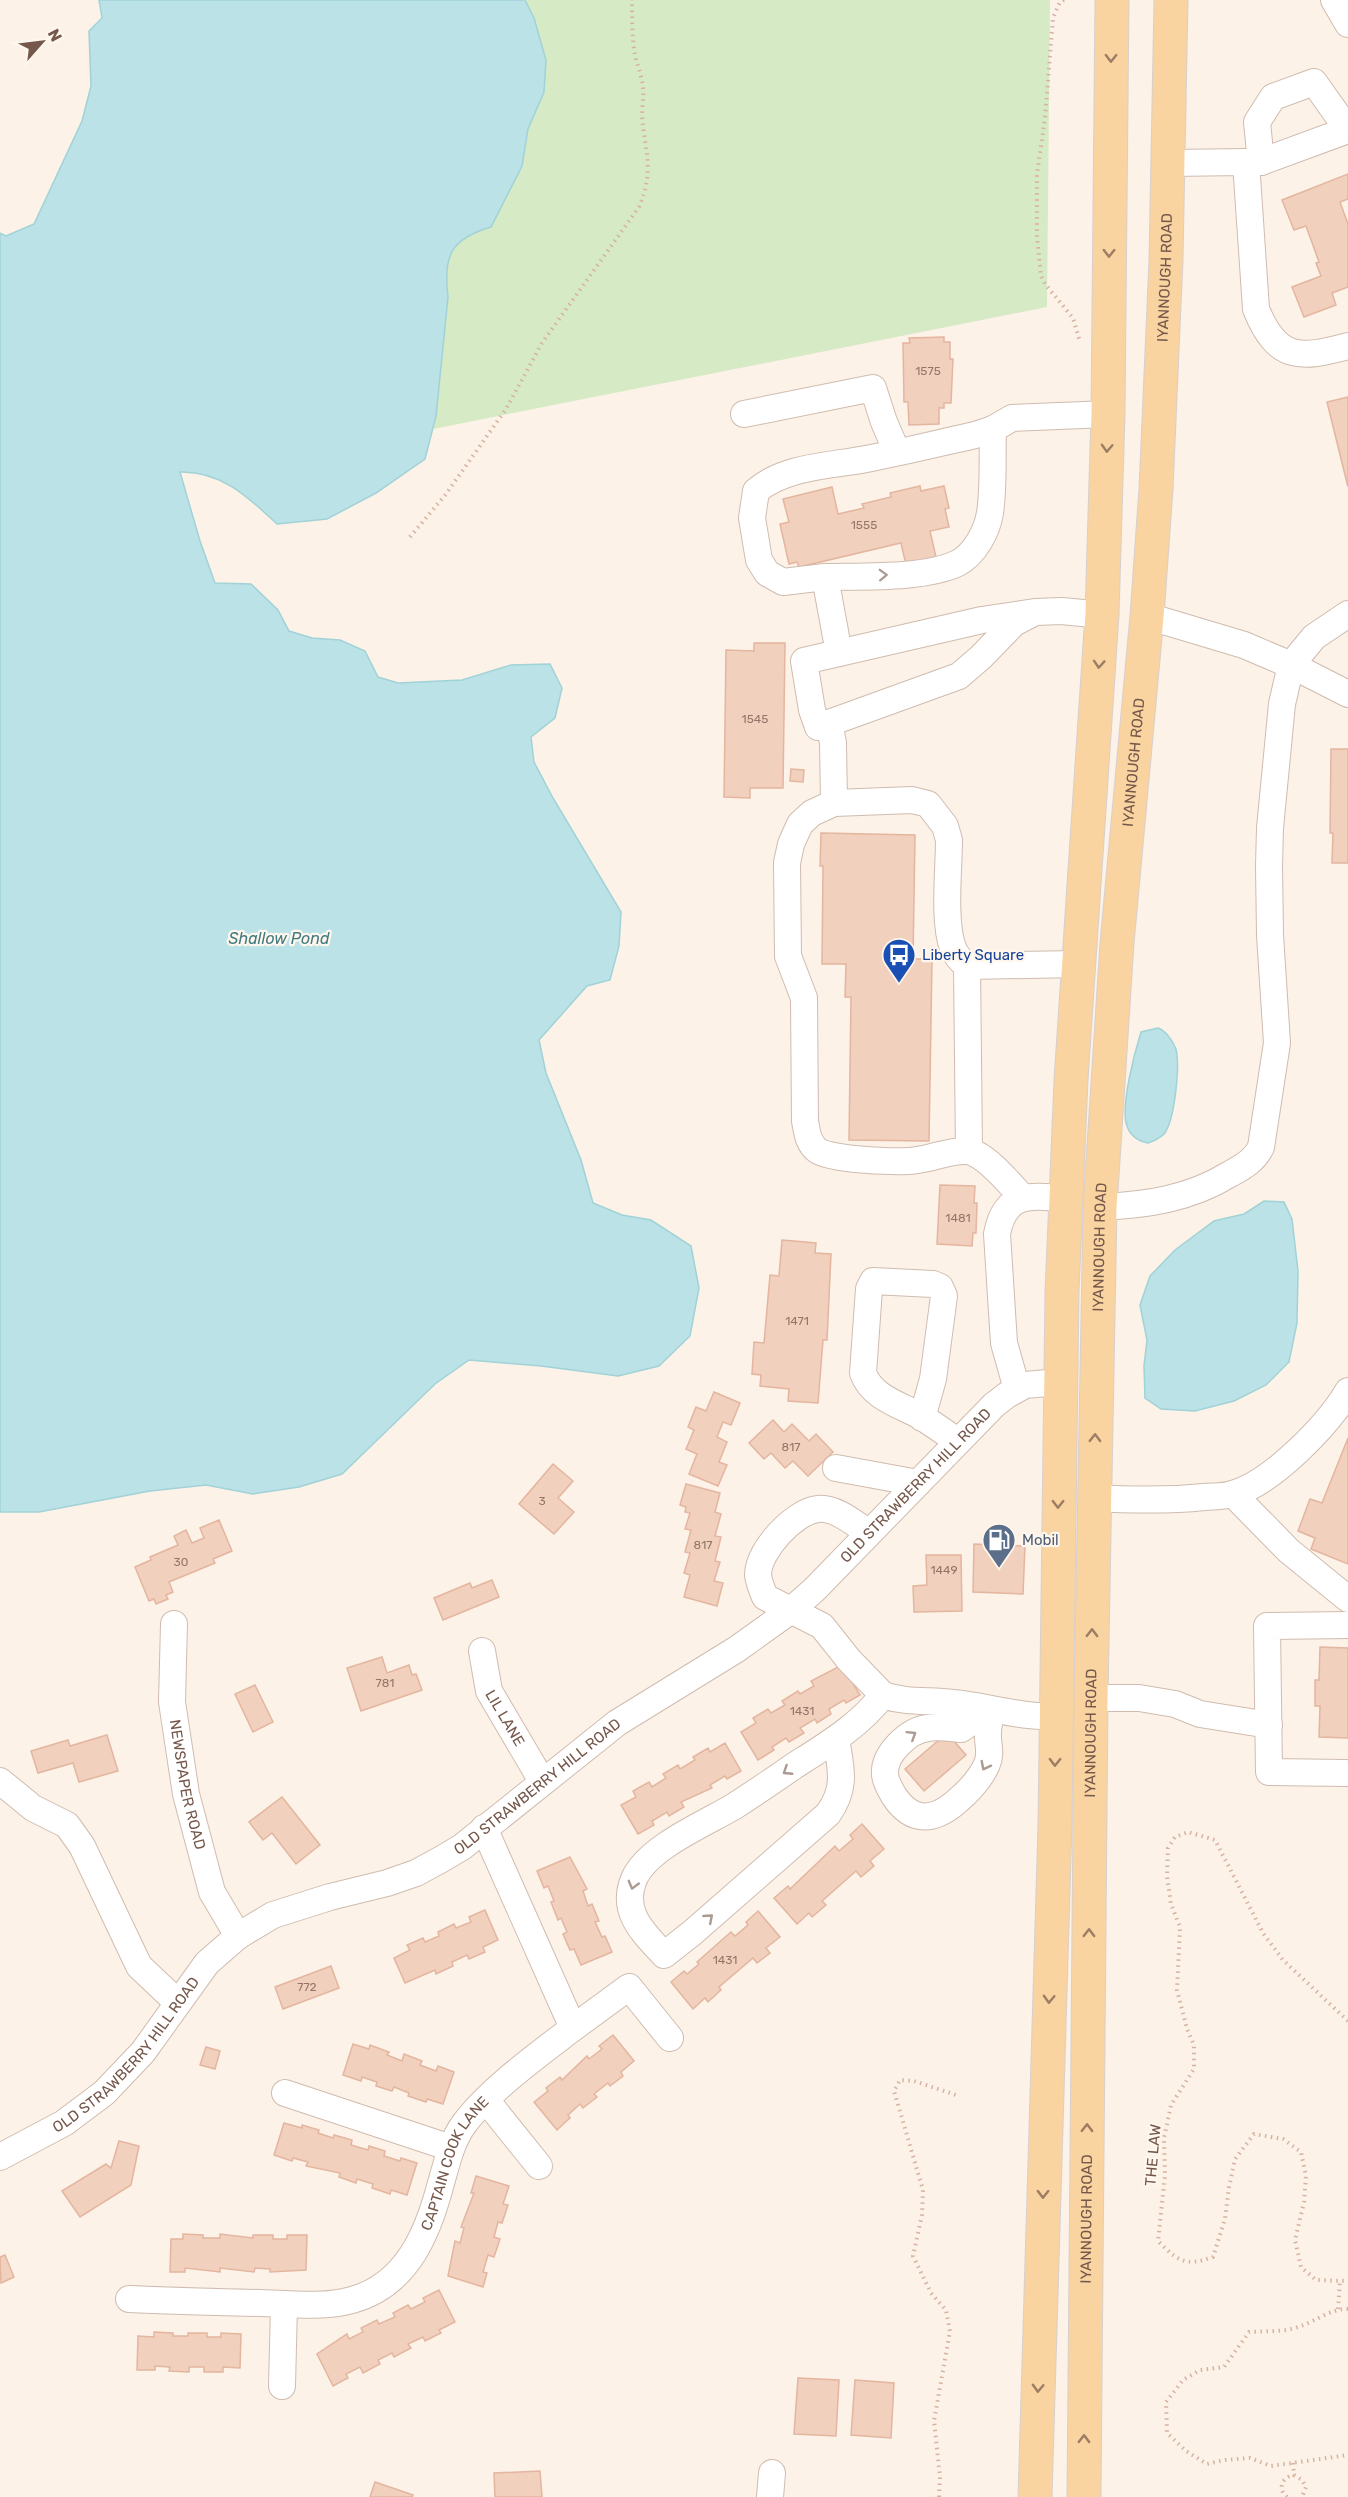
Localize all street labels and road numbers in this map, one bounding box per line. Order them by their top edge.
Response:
street label: IYANNOUGH ROAD [1153,213,1176,342]
street label: IYANNOUGH ROAD [1119,697,1148,828]
street label: IYANNOUGH ROAD [1089,1182,1111,1312]
street label: OLD STRAWBERRY HILL ROAD [836,1404,995,1567]
street label: IYANNOUGH ROAD [1081,1668,1101,1798]
street label: LIL LANE [481,1687,529,1749]
street label: OLD STRAWBERRY HILL ROAD [451,1715,624,1859]
street label: NEWSPAPER ROAD [166,1718,209,1851]
street label: OLD STRAWBERRY HILL ROAD [49,1973,203,2136]
street label: CAPTAIN COOK LANE [417,2093,492,2233]
street label: THE LAW [1141,2123,1165,2187]
street label: IYANNOUGH ROAD [1077,2154,1096,2284]

